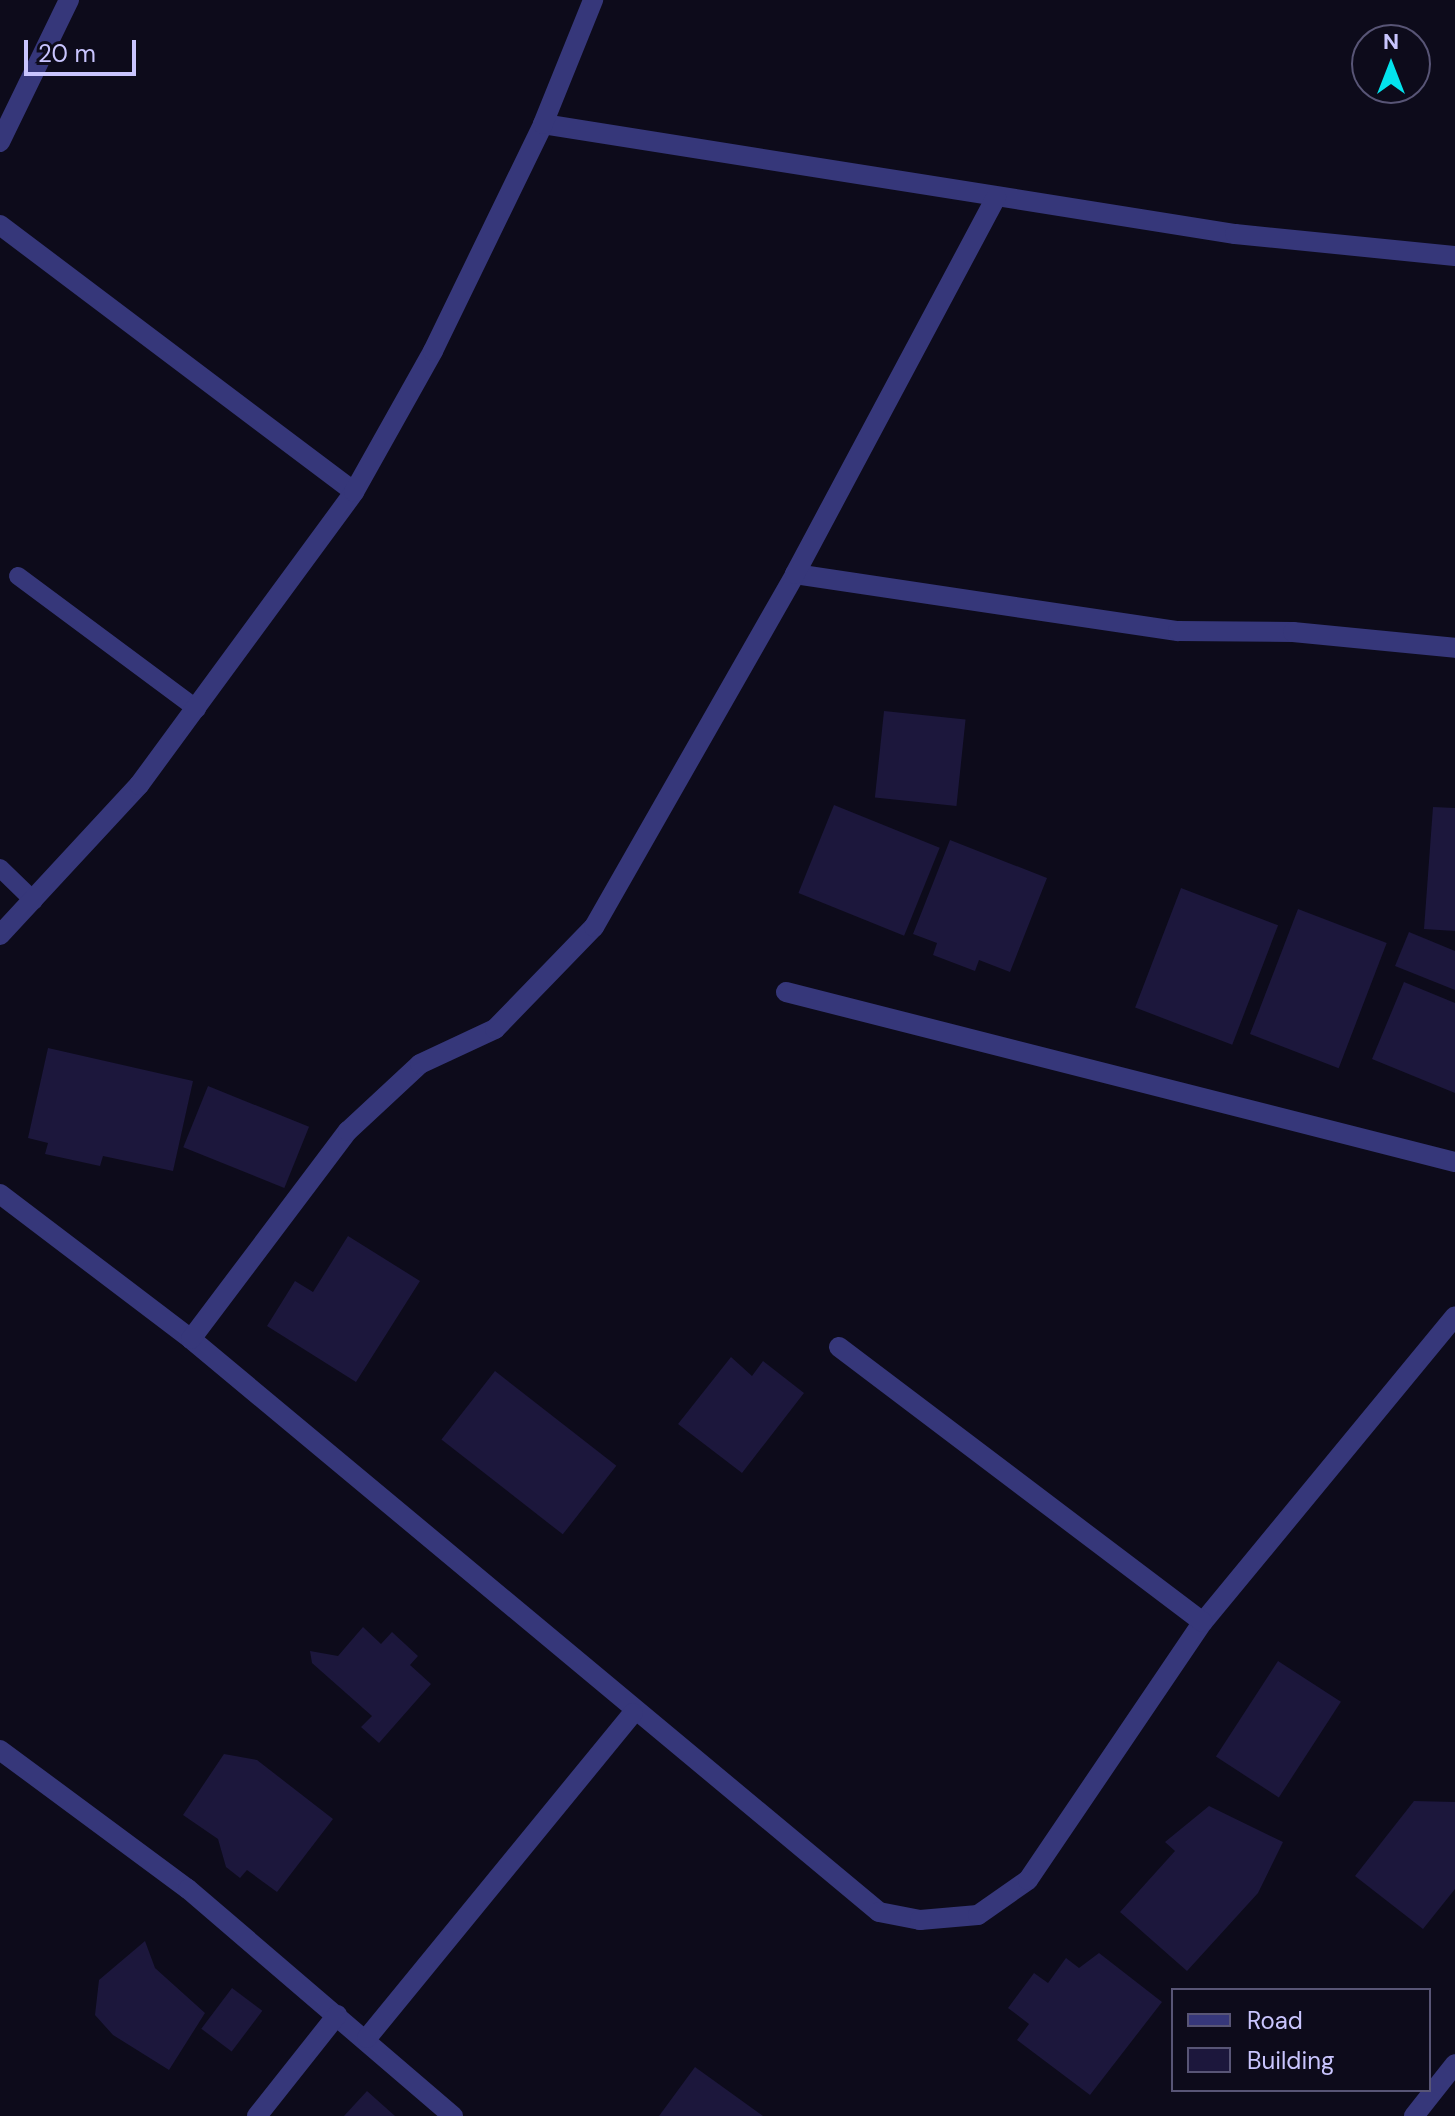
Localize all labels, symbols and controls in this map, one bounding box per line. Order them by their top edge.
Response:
scale bar [28,24,140,74]
north arrow [1351,24,1431,104]
text: N [1383,27,1399,56]
text: 20 m [38,38,96,69]
legend [1171,1988,1431,2092]
text: Road [1247,2005,1303,2036]
text: Building [1247,2045,1334,2076]

